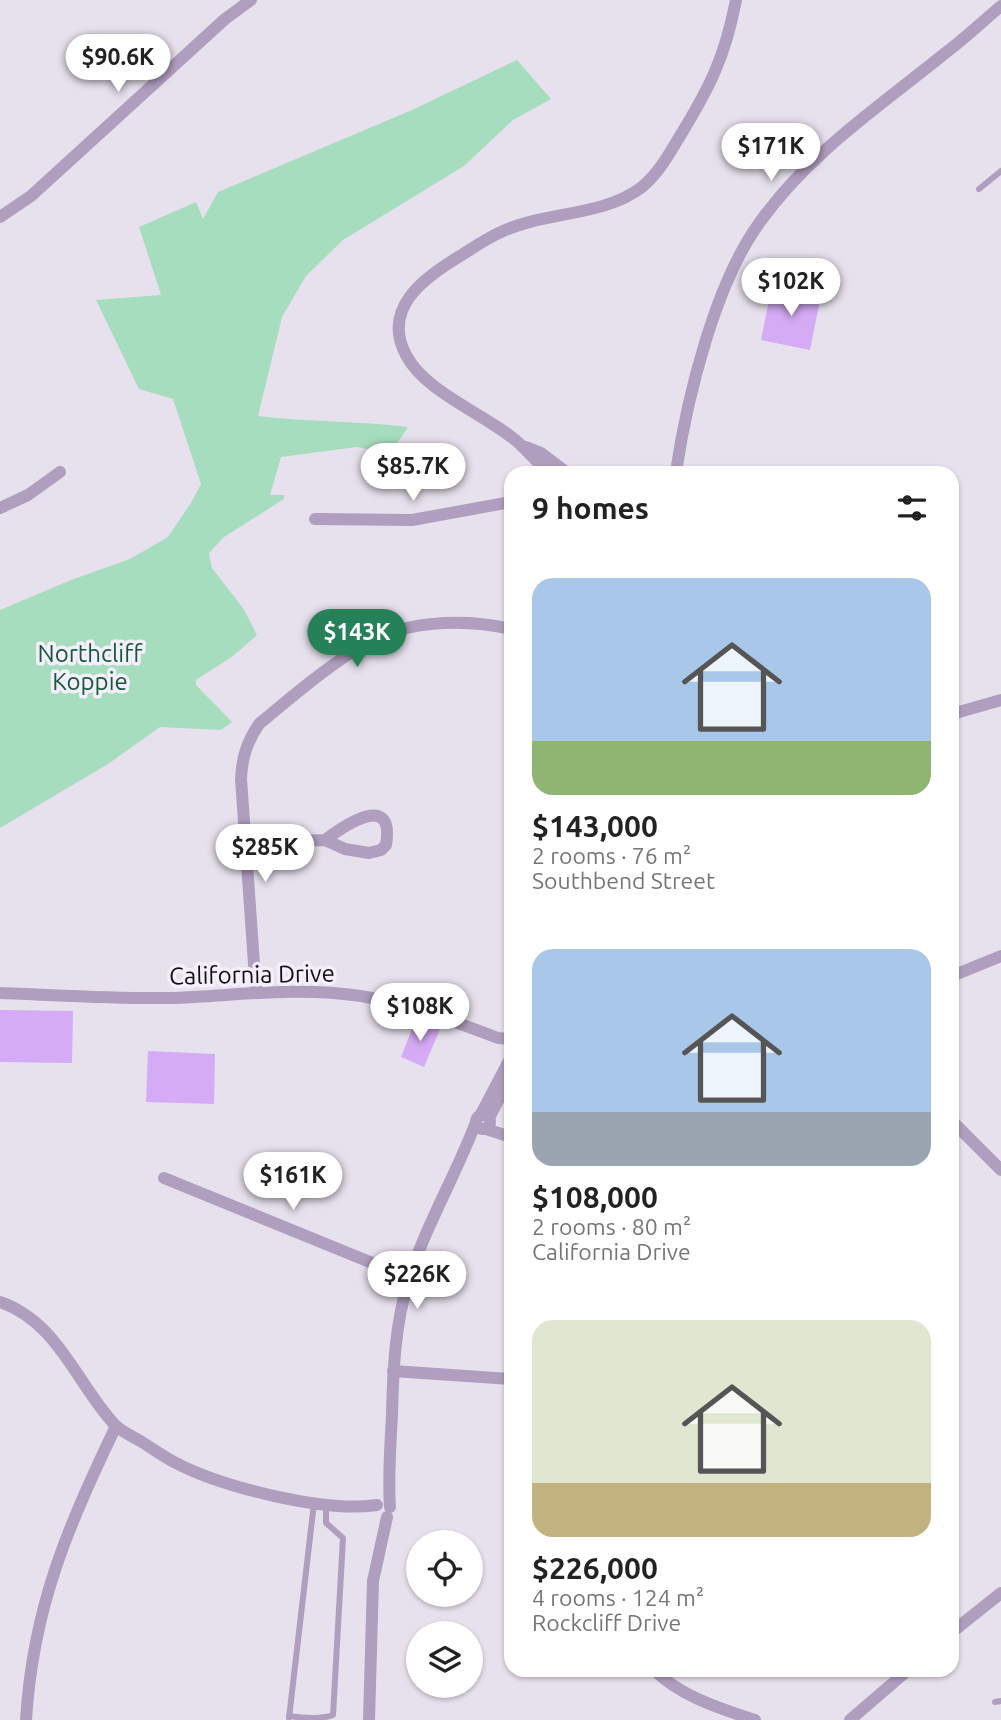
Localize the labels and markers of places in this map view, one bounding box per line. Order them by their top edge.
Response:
pin: $90.6K [61,34,175,94]
pin: $171K [722,124,820,183]
pin: $102K [742,258,840,318]
pin: $85.7K [356,444,470,503]
pin: $143K [308,610,406,669]
pin: $285K [216,824,314,884]
pin: $108K [371,984,469,1043]
pin: $161K [244,1152,342,1212]
pin: $226K [368,1252,466,1311]

